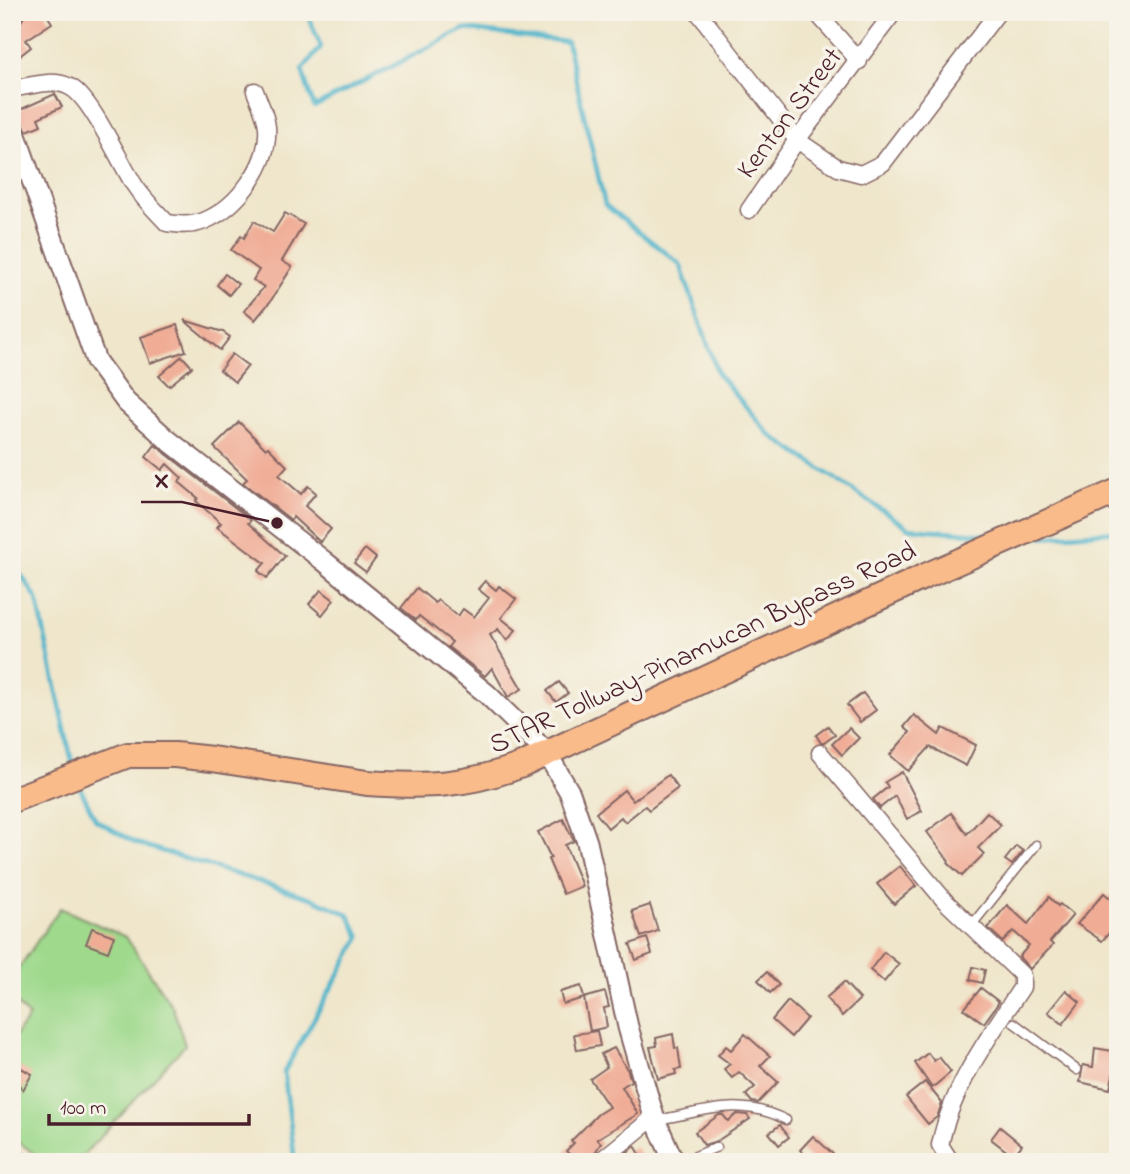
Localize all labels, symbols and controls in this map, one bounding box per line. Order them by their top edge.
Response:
street label: Kenton Street [728,40,854,188]
callout: x [141,451,182,502]
text: x [154,458,169,502]
street label: STAR Tollway-Pinamucan Bypass Road [483,532,924,766]
scale bar [49,1083,248,1127]
text: 100 m [60,1094,106,1124]

